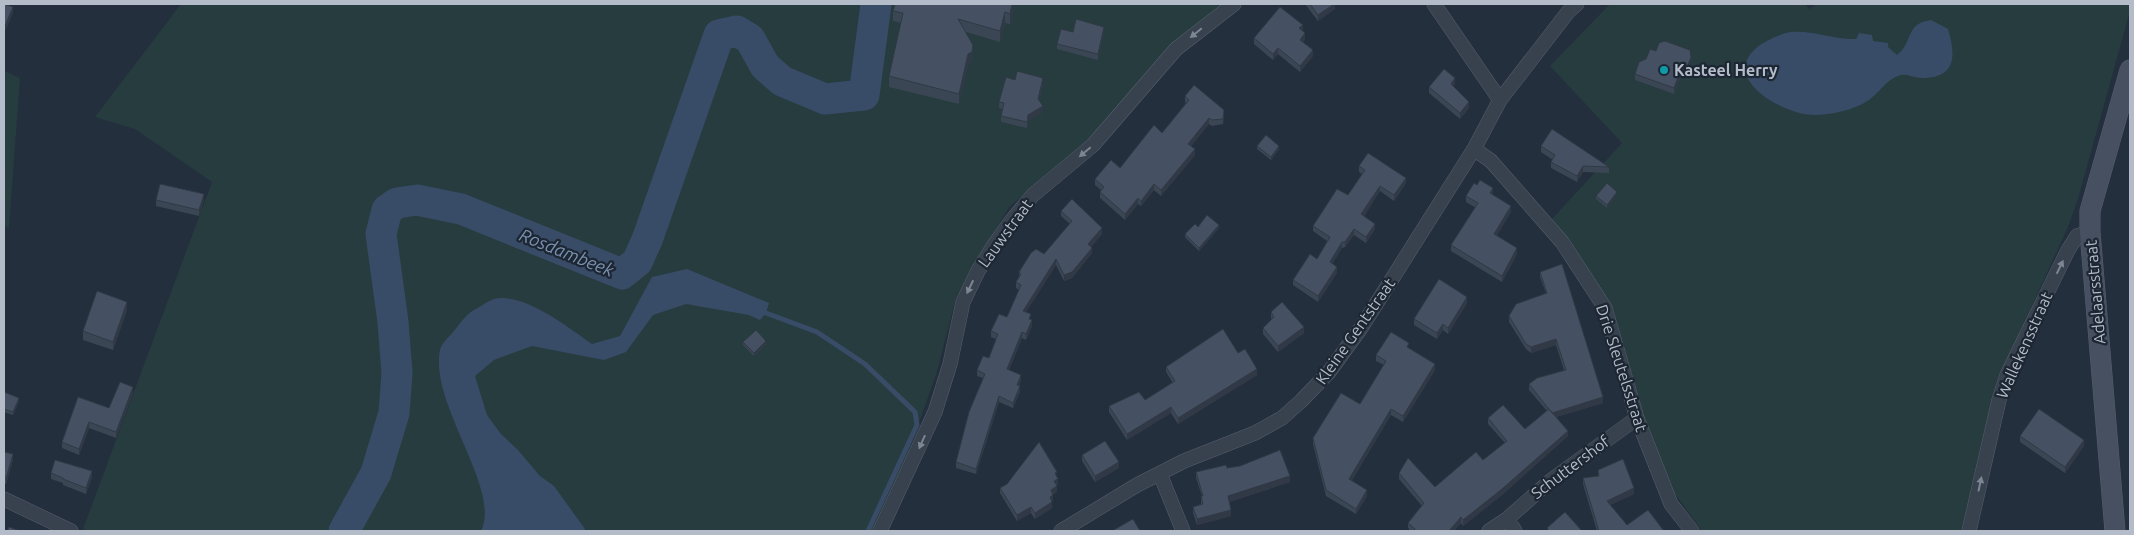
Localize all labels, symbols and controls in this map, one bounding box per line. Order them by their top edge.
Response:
one-way arrow [1190,28,1203,39]
place label: Kasteel Herry [1674,61,1778,79]
marker: Kasteel Herry [1658,64,1670,76]
one-way arrow [1079,146,1091,157]
street label: Lauwstraat [974,195,1036,271]
water label: Rosdambeek [517,224,618,280]
street label: Adelaarsstraat [2081,239,2109,345]
one-way arrow [2056,260,2064,274]
street label: Kleine Gentstraat [1312,274,1399,387]
one-way arrow [966,280,974,295]
street label: Wallekensstraat [1992,288,2056,401]
street label: Drie Sleutelsstraat [1593,302,1651,434]
street label: Schuttershof [1527,431,1613,502]
one-way arrow [917,435,925,449]
one-way arrow [1976,476,1984,491]

